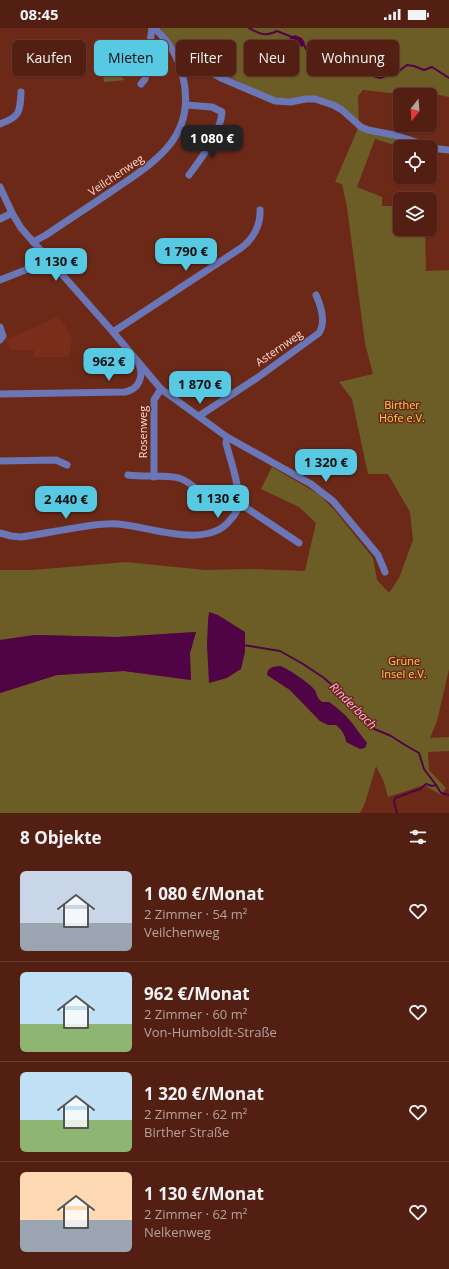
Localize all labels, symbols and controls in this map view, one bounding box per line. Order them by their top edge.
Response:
text: 08:45 [20,4,59,24]
chip: Kaufen [12,40,86,76]
chip: Mieten [94,40,168,76]
chip: Filter [176,40,236,76]
chip: Neu [244,40,299,76]
chip: Wohnung [307,40,399,76]
north arrow [393,88,437,132]
map controls [393,88,437,236]
pin: 1 080 € [175,125,249,159]
text: 1 080 € [190,129,234,147]
button: locate [393,140,437,184]
street label: Veilchenweg [85,150,146,199]
button: layers [393,192,437,236]
pin: 1 790 € [149,238,223,272]
text: 1 790 € [164,242,208,260]
pin: 1 130 € [19,248,93,282]
text: 1 130 € [34,252,78,270]
street label: Asternweg [252,326,305,369]
pin: 962 € [81,348,137,382]
text: 962 € [92,352,126,370]
pin: 1 870 € [163,371,237,405]
text: 1 870 € [178,375,222,393]
park label: Birther Höfe e.V. [379,397,425,425]
street label: Rosenweg [135,406,150,458]
pin: 1 320 € [289,449,363,483]
text: 1 320 € [304,453,348,471]
pin: 1 130 € [181,485,255,519]
pin: 2 440 € [29,486,103,520]
text: 1 130 € [196,489,240,507]
text: 2 440 € [44,490,88,508]
park label: Grüne Insel e.V. [381,653,427,681]
water label: Rinderbach [326,678,381,733]
text: 8 Objekte [20,826,102,849]
icon: filters [407,826,429,848]
text: 1 080 €/Monat [144,882,264,905]
icon: home [52,887,100,935]
icon: heart [407,900,429,922]
text: 2 Zimmer · 54 m² [144,905,247,923]
text: Veilchenweg [144,923,220,941]
text: 962 €/Monat [144,982,250,1005]
icon: home [52,988,100,1036]
icon: heart [407,1001,429,1023]
text: 2 Zimmer · 60 m² [144,1005,247,1023]
text: Von-Humboldt-Straße [144,1023,277,1041]
text: 1 320 €/Monat [144,1082,264,1105]
icon: home [52,1088,100,1136]
icon: heart [407,1101,429,1123]
text: 2 Zimmer · 62 m² [144,1105,247,1123]
text: Birther Straße [144,1123,229,1141]
text: 1 130 €/Monat [144,1182,264,1205]
icon: home [52,1188,100,1236]
icon: heart [407,1201,429,1223]
text: 2 Zimmer · 62 m² [144,1205,247,1223]
text: Nelkenweg [144,1223,211,1241]

